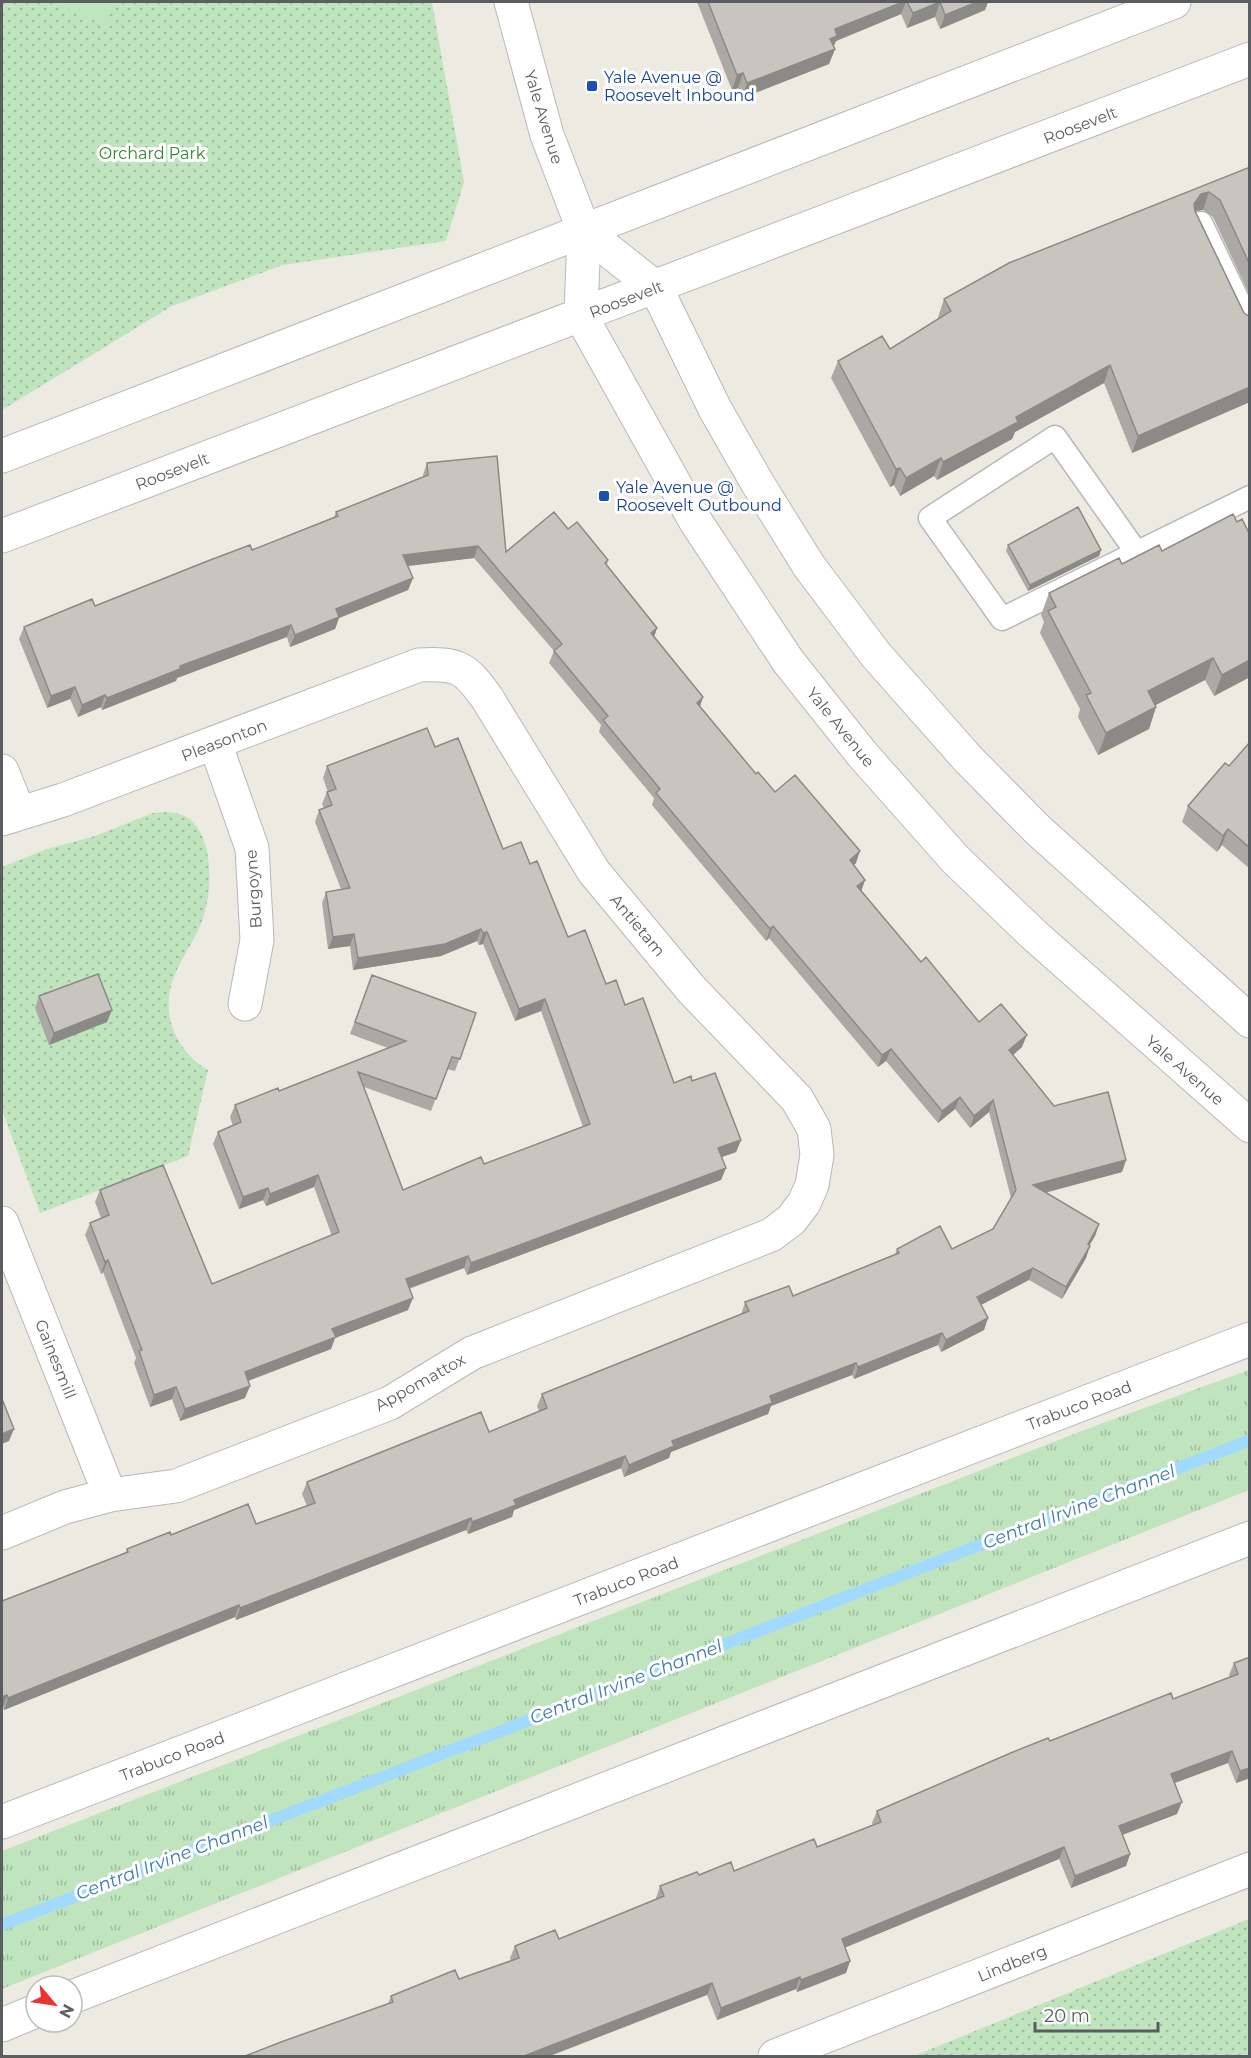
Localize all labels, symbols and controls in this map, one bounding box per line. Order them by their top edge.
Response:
street label: Yale Avenue [520,68,567,166]
place label: Yale Avenue @ Roosevelt Inbound [604,68,755,105]
marker: Yale Avenue @ Roosevelt Inbound [585,79,599,93]
street label: Roosevelt [1041,102,1120,148]
park label: Orchard Park [99,144,206,163]
street label: Roosevelt [587,276,666,322]
street label: Roosevelt [133,448,212,494]
place label: Yale Avenue @ Roosevelt Outbound [616,478,782,515]
marker: Yale Avenue @ Roosevelt Outbound [597,489,611,503]
street label: Yale Avenue [803,684,879,771]
street label: Pleasonton [179,715,270,766]
street label: Burgoyne [241,849,266,929]
street label: Antietam [606,890,669,960]
street label: Yale Avenue [1142,1031,1228,1109]
street label: Gainesmill [31,1317,80,1402]
street label: Appomattox [372,1350,469,1415]
street label: Trabuco Road [1024,1377,1134,1434]
water label: Central Irvine Channel [980,1460,1178,1554]
street label: Trabuco Road [571,1553,681,1610]
water label: Central Irvine Channel [527,1635,725,1729]
street label: Trabuco Road [117,1728,227,1785]
water label: Central Irvine Channel [73,1811,271,1905]
street label: Lindberg [975,1941,1050,1986]
north arrow [24,1974,84,2034]
scale bar [1035,1995,1158,2033]
text: N [55,2001,78,2021]
text: 20 m [1044,2005,1090,2027]

